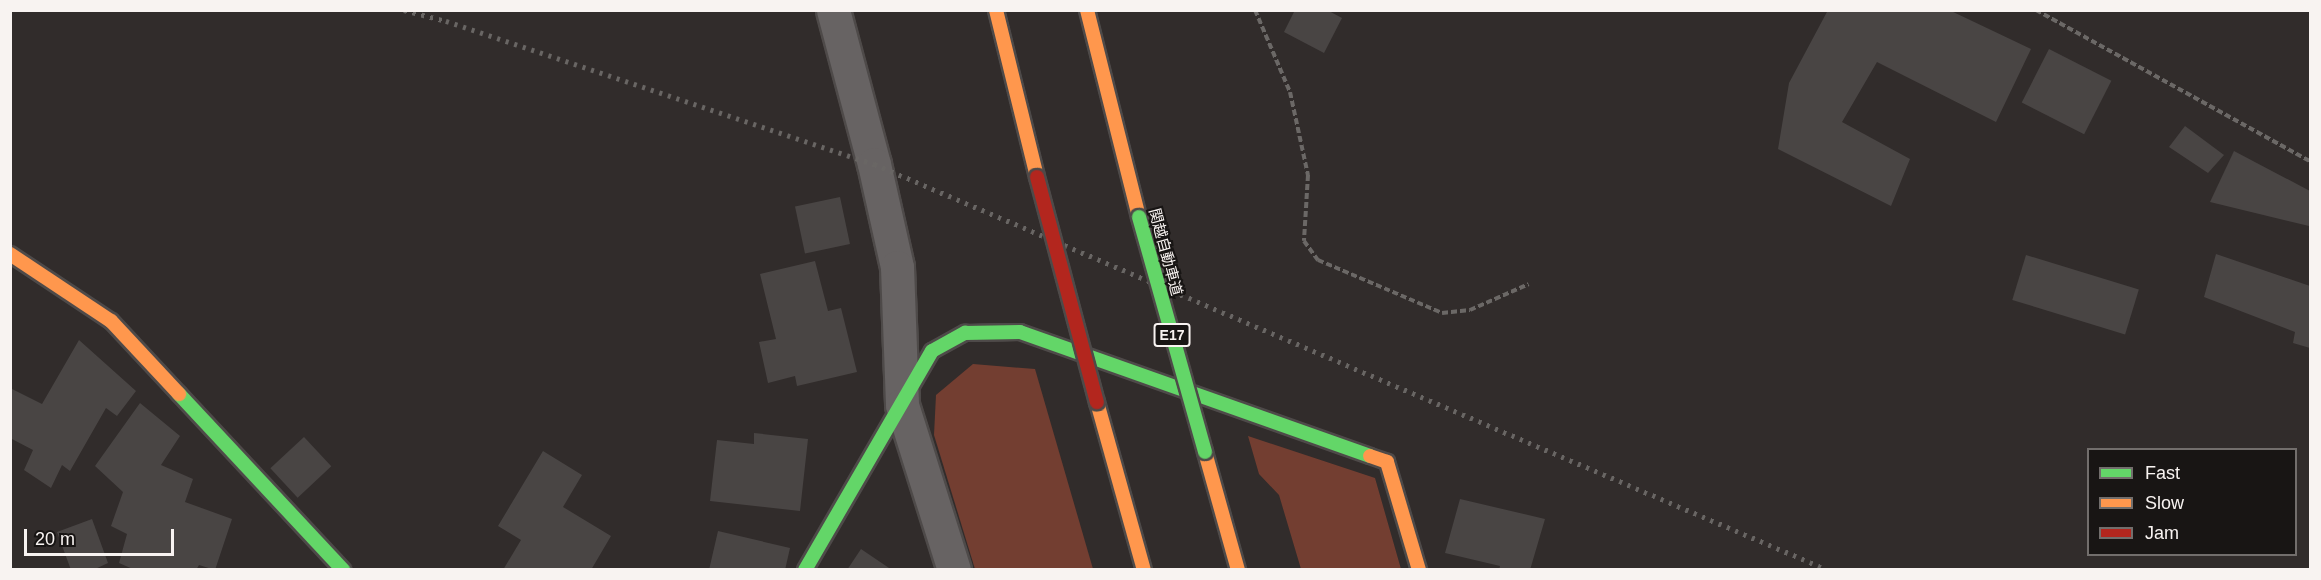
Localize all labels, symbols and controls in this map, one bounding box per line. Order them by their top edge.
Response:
street label: 関越自動車道 [1146,206,1186,298]
road number: E17 [1152,324,1192,346]
legend [2087,448,2297,556]
text: Fast [2145,463,2180,483]
text: Slow [2145,493,2184,513]
scale bar [27,517,177,555]
text: Jam [2145,523,2179,543]
text: 20 m [35,529,75,549]

